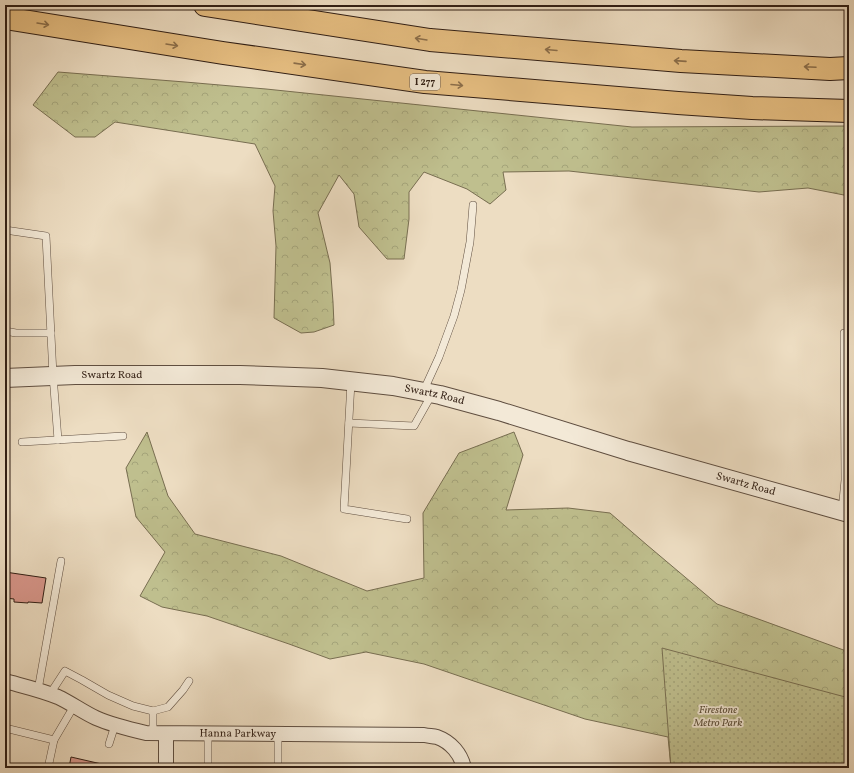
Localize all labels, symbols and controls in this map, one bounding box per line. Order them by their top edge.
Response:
one-way arrow [37,20,50,28]
one-way arrow [415,35,428,43]
one-way arrow [165,41,178,49]
one-way arrow [545,47,558,54]
one-way arrow [674,57,687,64]
one-way arrow [293,60,306,68]
one-way arrow [804,64,817,71]
road number: I 277 [410,74,440,90]
one-way arrow [450,81,463,88]
street label: Swartz Road [81,368,143,383]
street label: Swartz Road [403,381,466,409]
street label: Swartz Road [714,469,777,500]
park label: Firestone Metro Park [693,703,742,731]
street label: Hanna Parkway [199,726,276,741]

